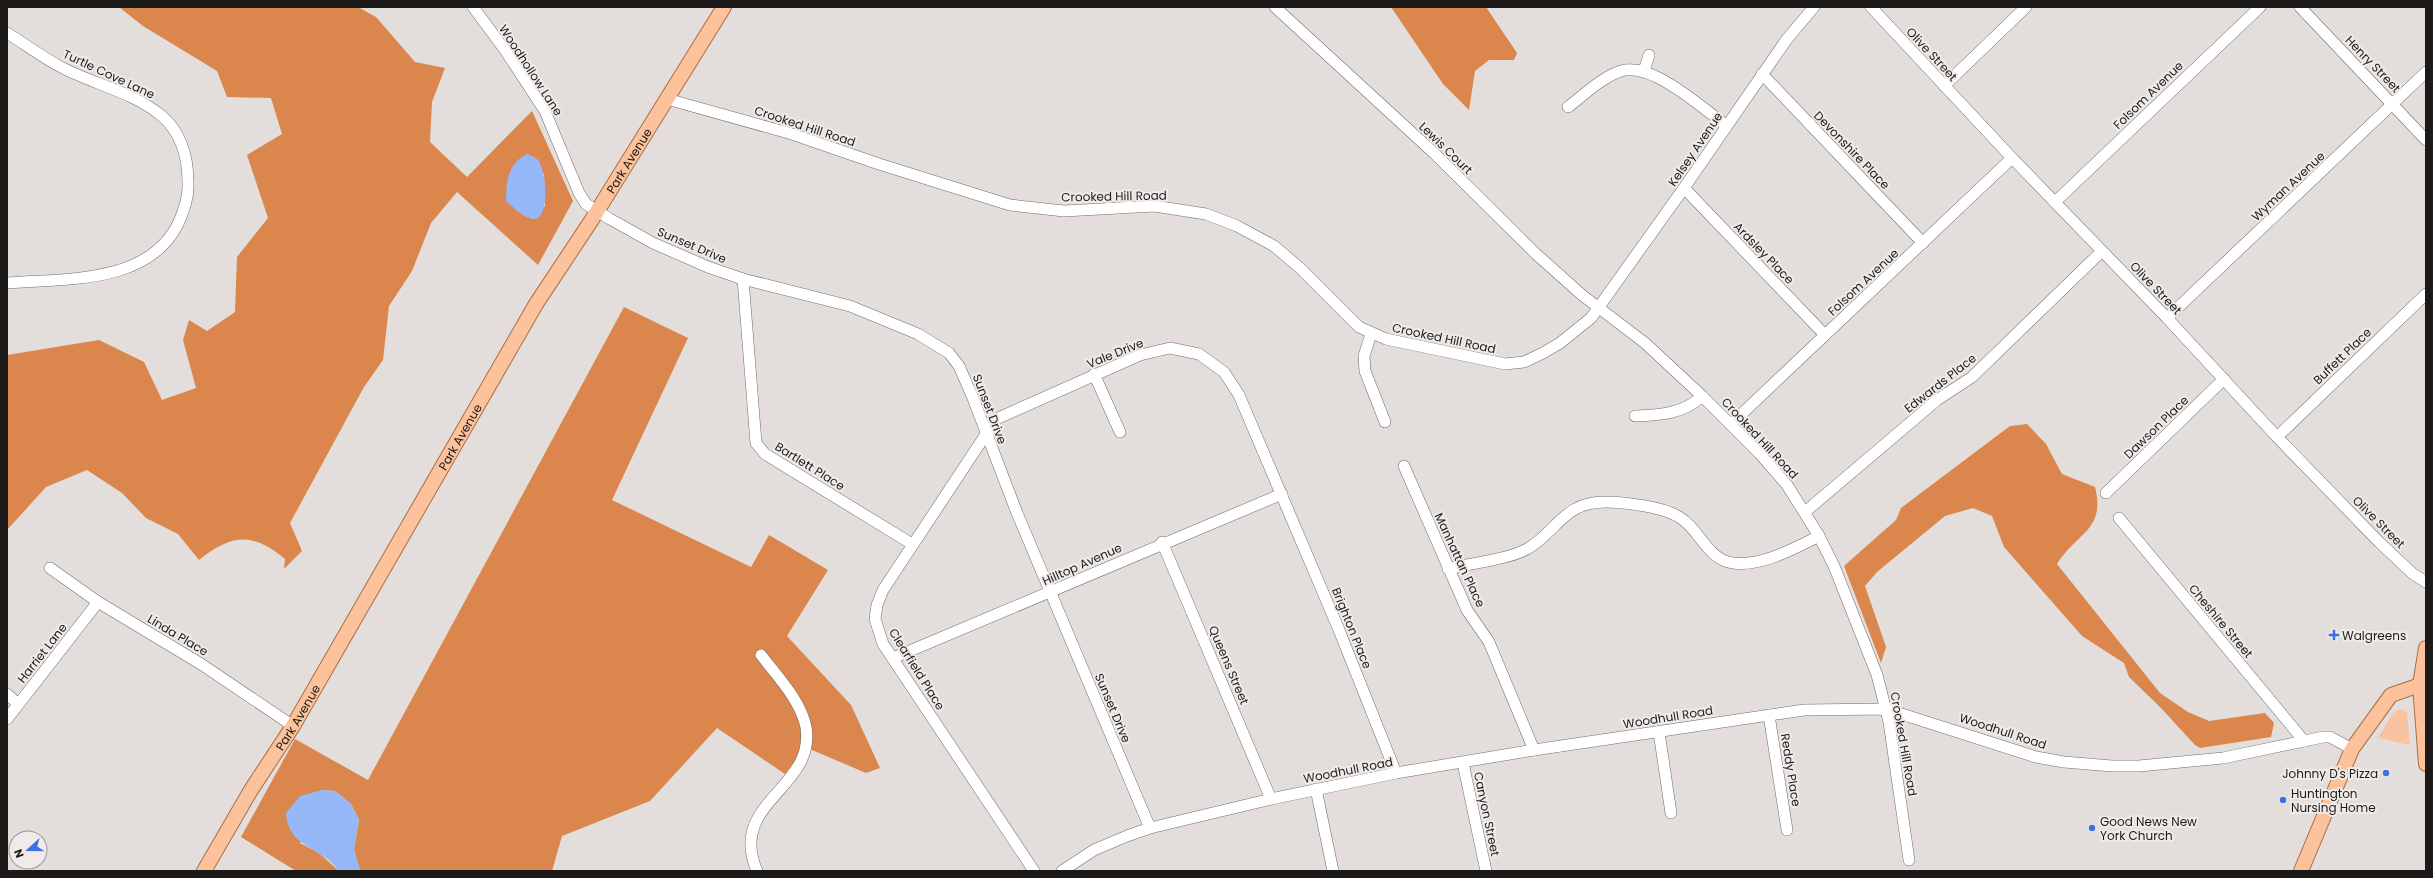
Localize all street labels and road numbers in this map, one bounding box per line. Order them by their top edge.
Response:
street label: Woodhollow Lane [495,21,567,119]
street label: Olive Street [1903,23,1961,85]
street label: Henry Street [2342,32,2404,96]
street label: Turtle Cove Lane [60,45,158,103]
street label: Folsom Avenue [2109,57,2187,133]
street label: Crooked Hill Road [752,102,858,150]
street label: Devonshire Place [1810,107,1894,193]
street label: Kelsey Avenue [1664,108,1726,190]
street label: Lewis Court [1416,118,1476,178]
street label: Park Avenue [602,125,655,196]
street label: Wyman Avenue [2248,147,2328,225]
street label: Crooked Hill Road [1061,187,1167,205]
street label: Ardsley Place [1730,218,1798,288]
street label: Sunset Drive [655,223,729,267]
street label: Folsom Avenue [1824,245,1902,319]
street label: Olive Street [2126,258,2186,318]
street label: Crooked Hill Road [1391,319,1497,357]
street label: Buffett Place [2309,324,2375,388]
street label: Vale Drive [1084,334,1146,372]
street label: Edwards Place [1900,350,1980,416]
street label: Sunset Drive [969,372,1011,446]
street label: Dawson Place [2120,392,2192,462]
street label: Crooked Hill Road [1718,394,1802,482]
street label: Park Avenue [434,400,485,473]
street label: Bartlett Place [772,438,848,494]
street label: Olive Street [2349,492,2409,552]
street label: Manhattan Place [1431,510,1489,610]
street label: Hilltop Avenue [1039,539,1125,589]
street label: Cheshire Street [2185,580,2257,662]
street label: Brighton Place [1328,585,1376,671]
street label: Linda Place [144,610,212,660]
street label: Harriet Lane [13,619,71,687]
street label: Queens Street [1205,623,1253,707]
street label: Clearfield Place [885,625,949,713]
street label: Sunset Drive [1091,671,1135,745]
street label: Park Avenue [271,681,324,753]
street label: Crooked Hill Road [1886,691,1922,797]
street label: Woodhull Road [1622,701,1714,733]
street label: Woodhull Road [1957,709,2049,753]
street label: Reddy Place [1777,732,1805,808]
street label: Woodhull Road [1302,753,1394,787]
street label: Canyon Street [1470,770,1504,858]

